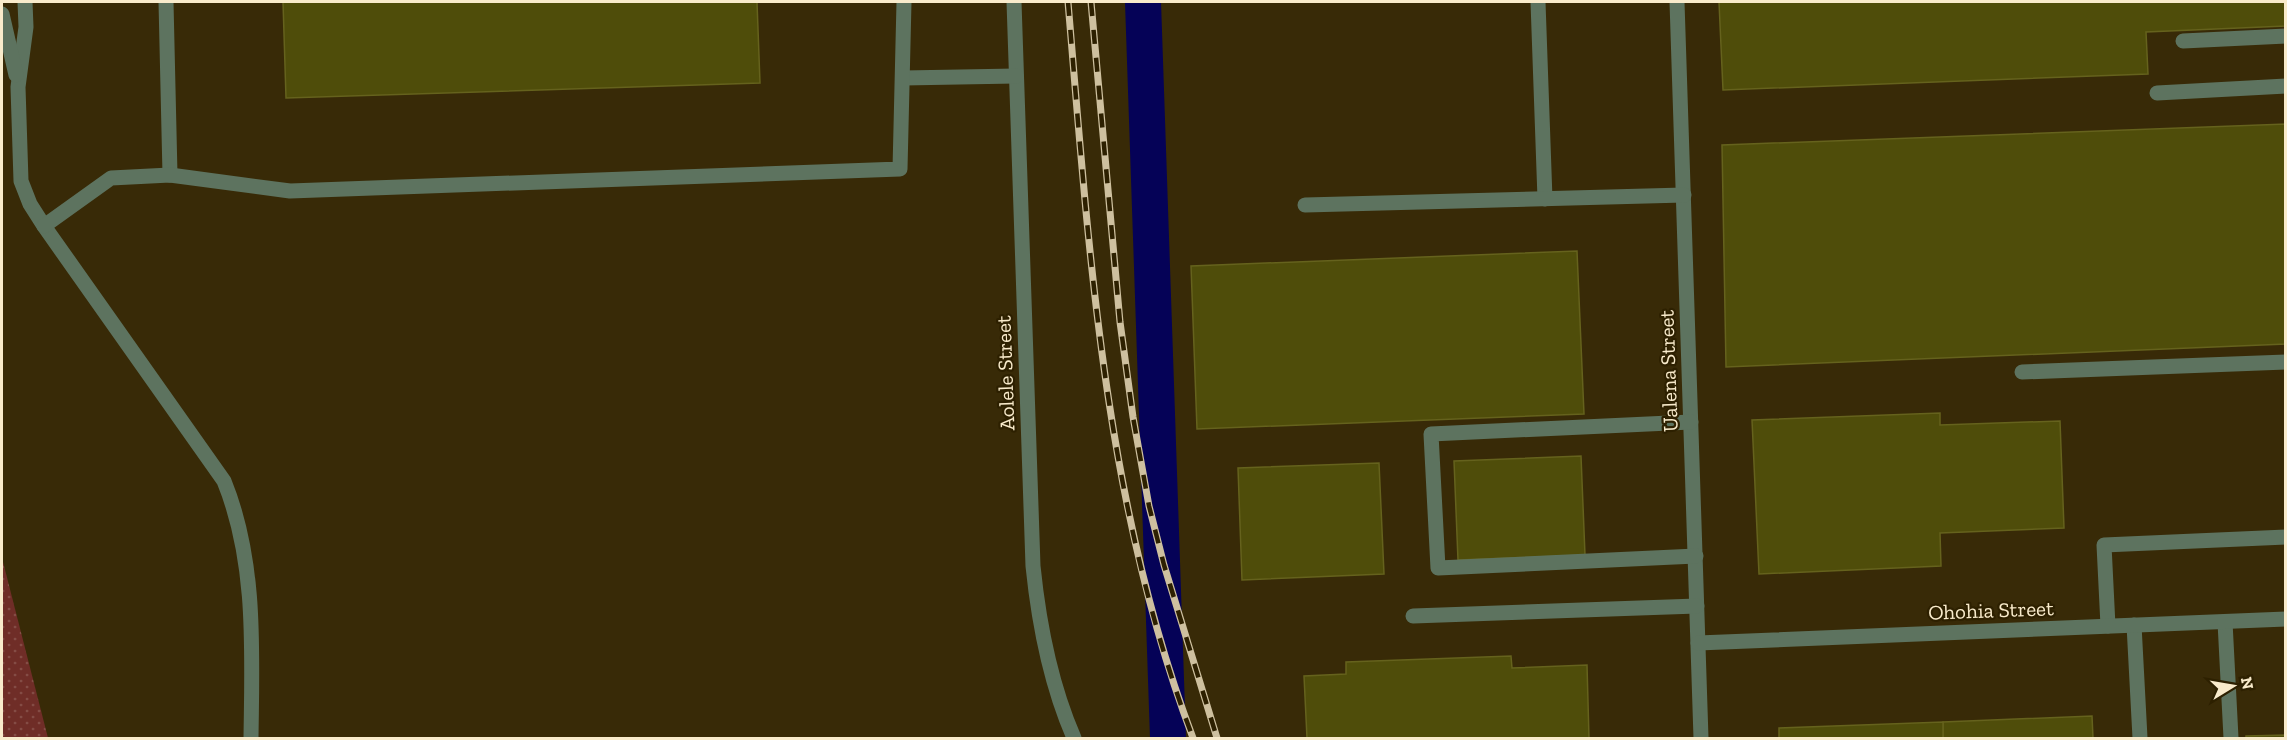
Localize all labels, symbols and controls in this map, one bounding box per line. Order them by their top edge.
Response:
street label: Ualena Street [1653,309,1683,433]
street label: Aolele Street [990,315,1020,431]
street label: Ohohia Street [1928,595,2054,625]
north arrow [2203,656,2263,716]
text: N [2237,675,2258,691]

